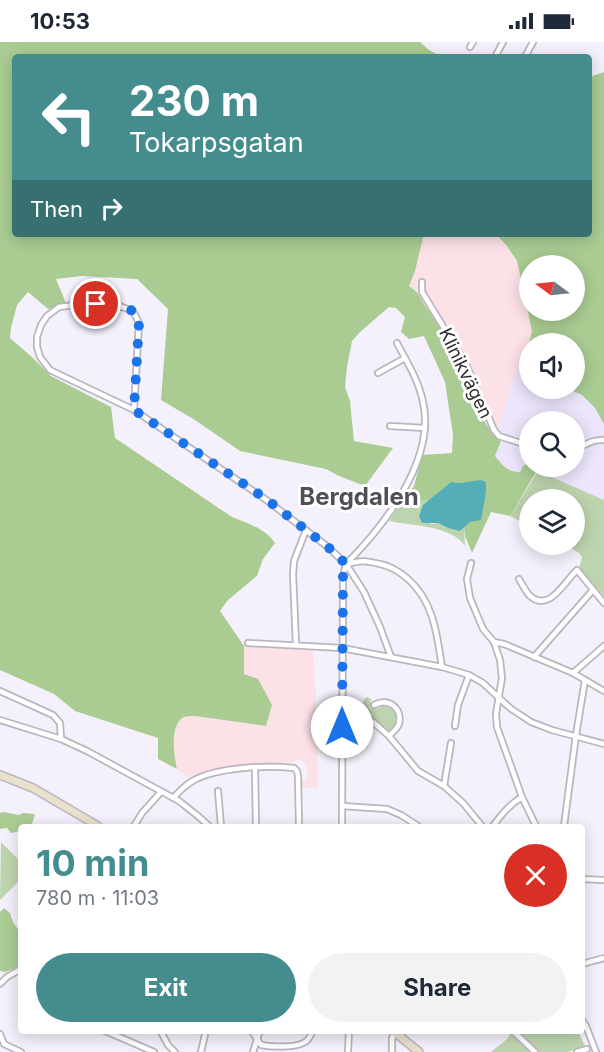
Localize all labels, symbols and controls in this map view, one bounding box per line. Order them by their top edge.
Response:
text: 10:53 [30,8,90,34]
text: 230 m [129,75,259,126]
icon: left [30,78,108,156]
text: Tokarpsgatan [129,126,304,159]
icon: right [95,192,128,225]
text: Then [30,196,83,222]
north arrow [519,255,585,321]
map controls [519,255,585,555]
pin [70,278,121,329]
icon: arrive [79,287,112,320]
street label: Klinikvägen [435,324,497,422]
button: sound [519,333,585,399]
button: search [519,411,585,477]
district label: Bergdalen [299,482,419,511]
button: layers [519,489,585,555]
position arrow [310,695,374,759]
text: 10 min [36,841,149,885]
button: close [504,844,567,907]
text: 780 m · 11:03 [36,886,159,910]
button: Exit [36,953,296,1022]
button: Share [308,953,567,1022]

